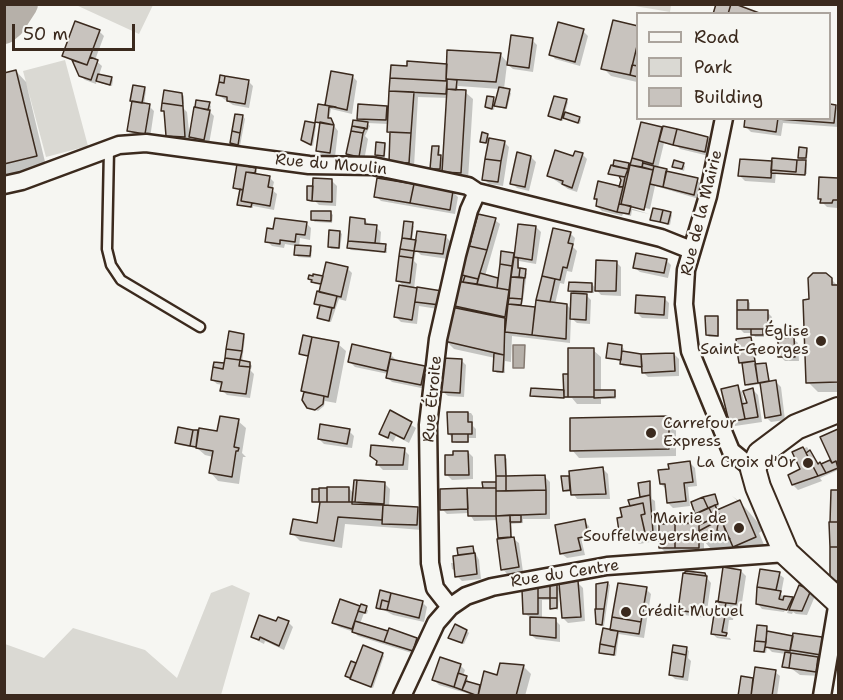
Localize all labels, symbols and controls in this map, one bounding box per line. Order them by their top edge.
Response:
scale bar [15,12,138,50]
legend [636,12,831,120]
text: 50 m [23,22,68,46]
text: Road [694,25,739,49]
text: Park [694,55,733,79]
text: Building [694,85,763,109]
street label: Rue de la Mairie [677,148,727,278]
street label: Rue du Moulin [274,151,388,179]
place label: Église Saint-Georges [700,322,809,360]
marker: Église Saint-Georges [814,334,828,348]
street label: Rue Étroite [420,355,446,443]
place label: Carrefour Express [663,414,737,452]
marker: Carrefour Express [644,426,658,440]
place label: La Croix d'Or [696,453,796,473]
marker: La Croix d'Or [801,456,815,470]
place label: Mairie de Souffelweyersheim [583,509,727,547]
marker: Mairie de Souffelweyersheim [732,521,746,535]
street label: Rue du Centre [509,556,621,592]
place label: Crédit Mutuel [638,602,744,622]
marker: Crédit Mutuel [619,605,633,619]

